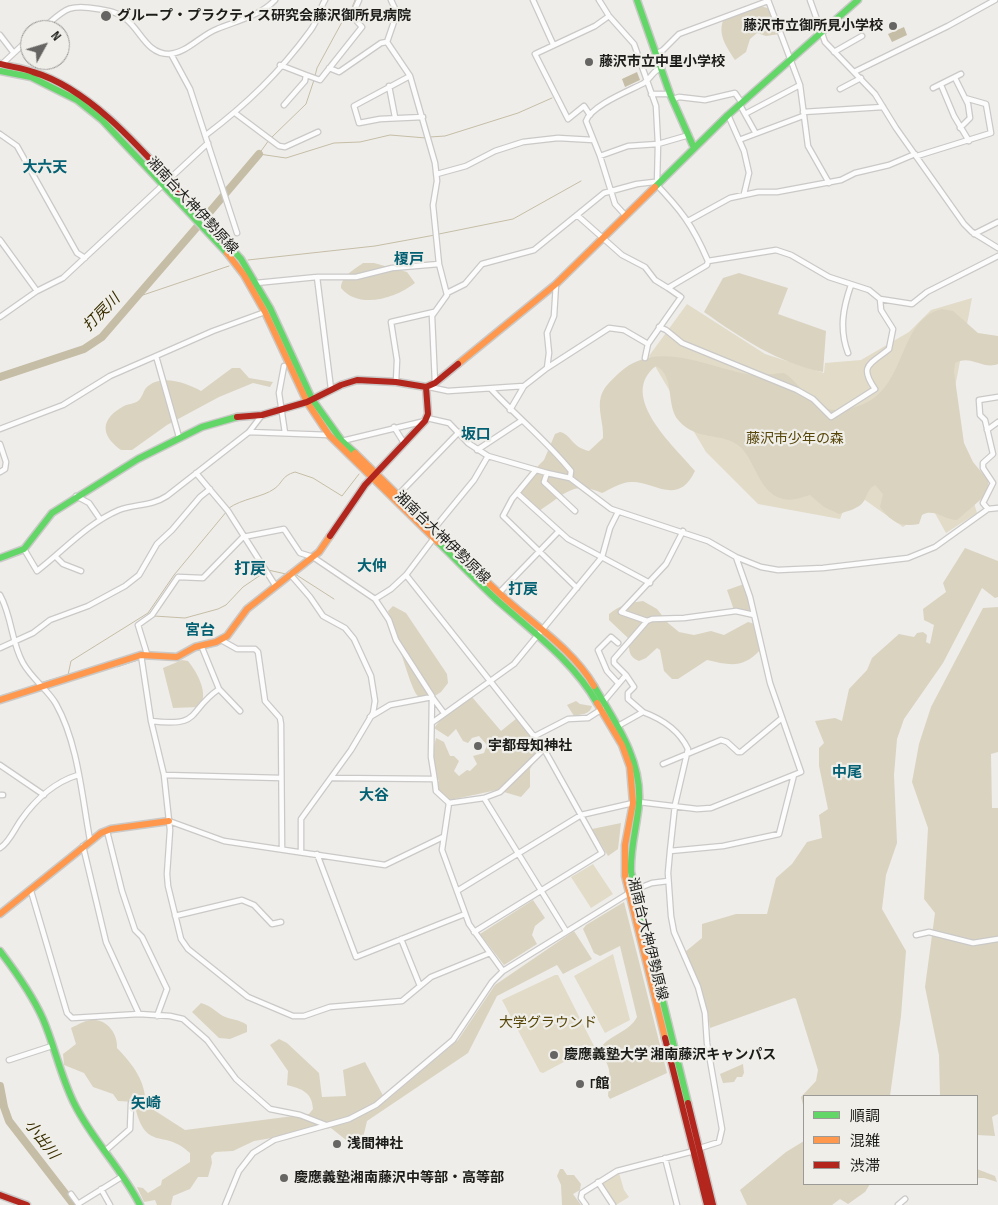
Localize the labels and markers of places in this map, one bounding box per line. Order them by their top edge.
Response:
place label: グループ・プラクティス研究会藤沢御所見病院 [117,8,411,24]
marker: グループ・プラクティス研究会藤沢御所見病院 [99,9,113,23]
place label: 藤沢市立御所見小学校 [743,18,883,34]
marker: 藤沢市立御所見小学校 [887,20,899,32]
place label: 藤沢市立中里小学校 [599,54,725,70]
marker: 藤沢市立中里小学校 [583,56,595,68]
place label: 宇都母知神社 [488,738,572,754]
marker: 宇都母知神社 [472,740,484,752]
place label: 慶應義塾大学 湘南藤沢キャンパス [564,1047,776,1063]
marker: 慶應義塾大学 湘南藤沢キャンパス [548,1049,560,1061]
place label: Γ館 [590,1076,609,1092]
marker: Γ館 [574,1078,586,1090]
place label: 浅間神社 [347,1136,403,1152]
marker: 浅間神社 [331,1138,343,1150]
place label: 慶應義塾湘南藤沢中等部・高等部 [294,1170,504,1186]
marker: 慶應義塾湘南藤沢中等部・高等部 [278,1172,290,1184]

